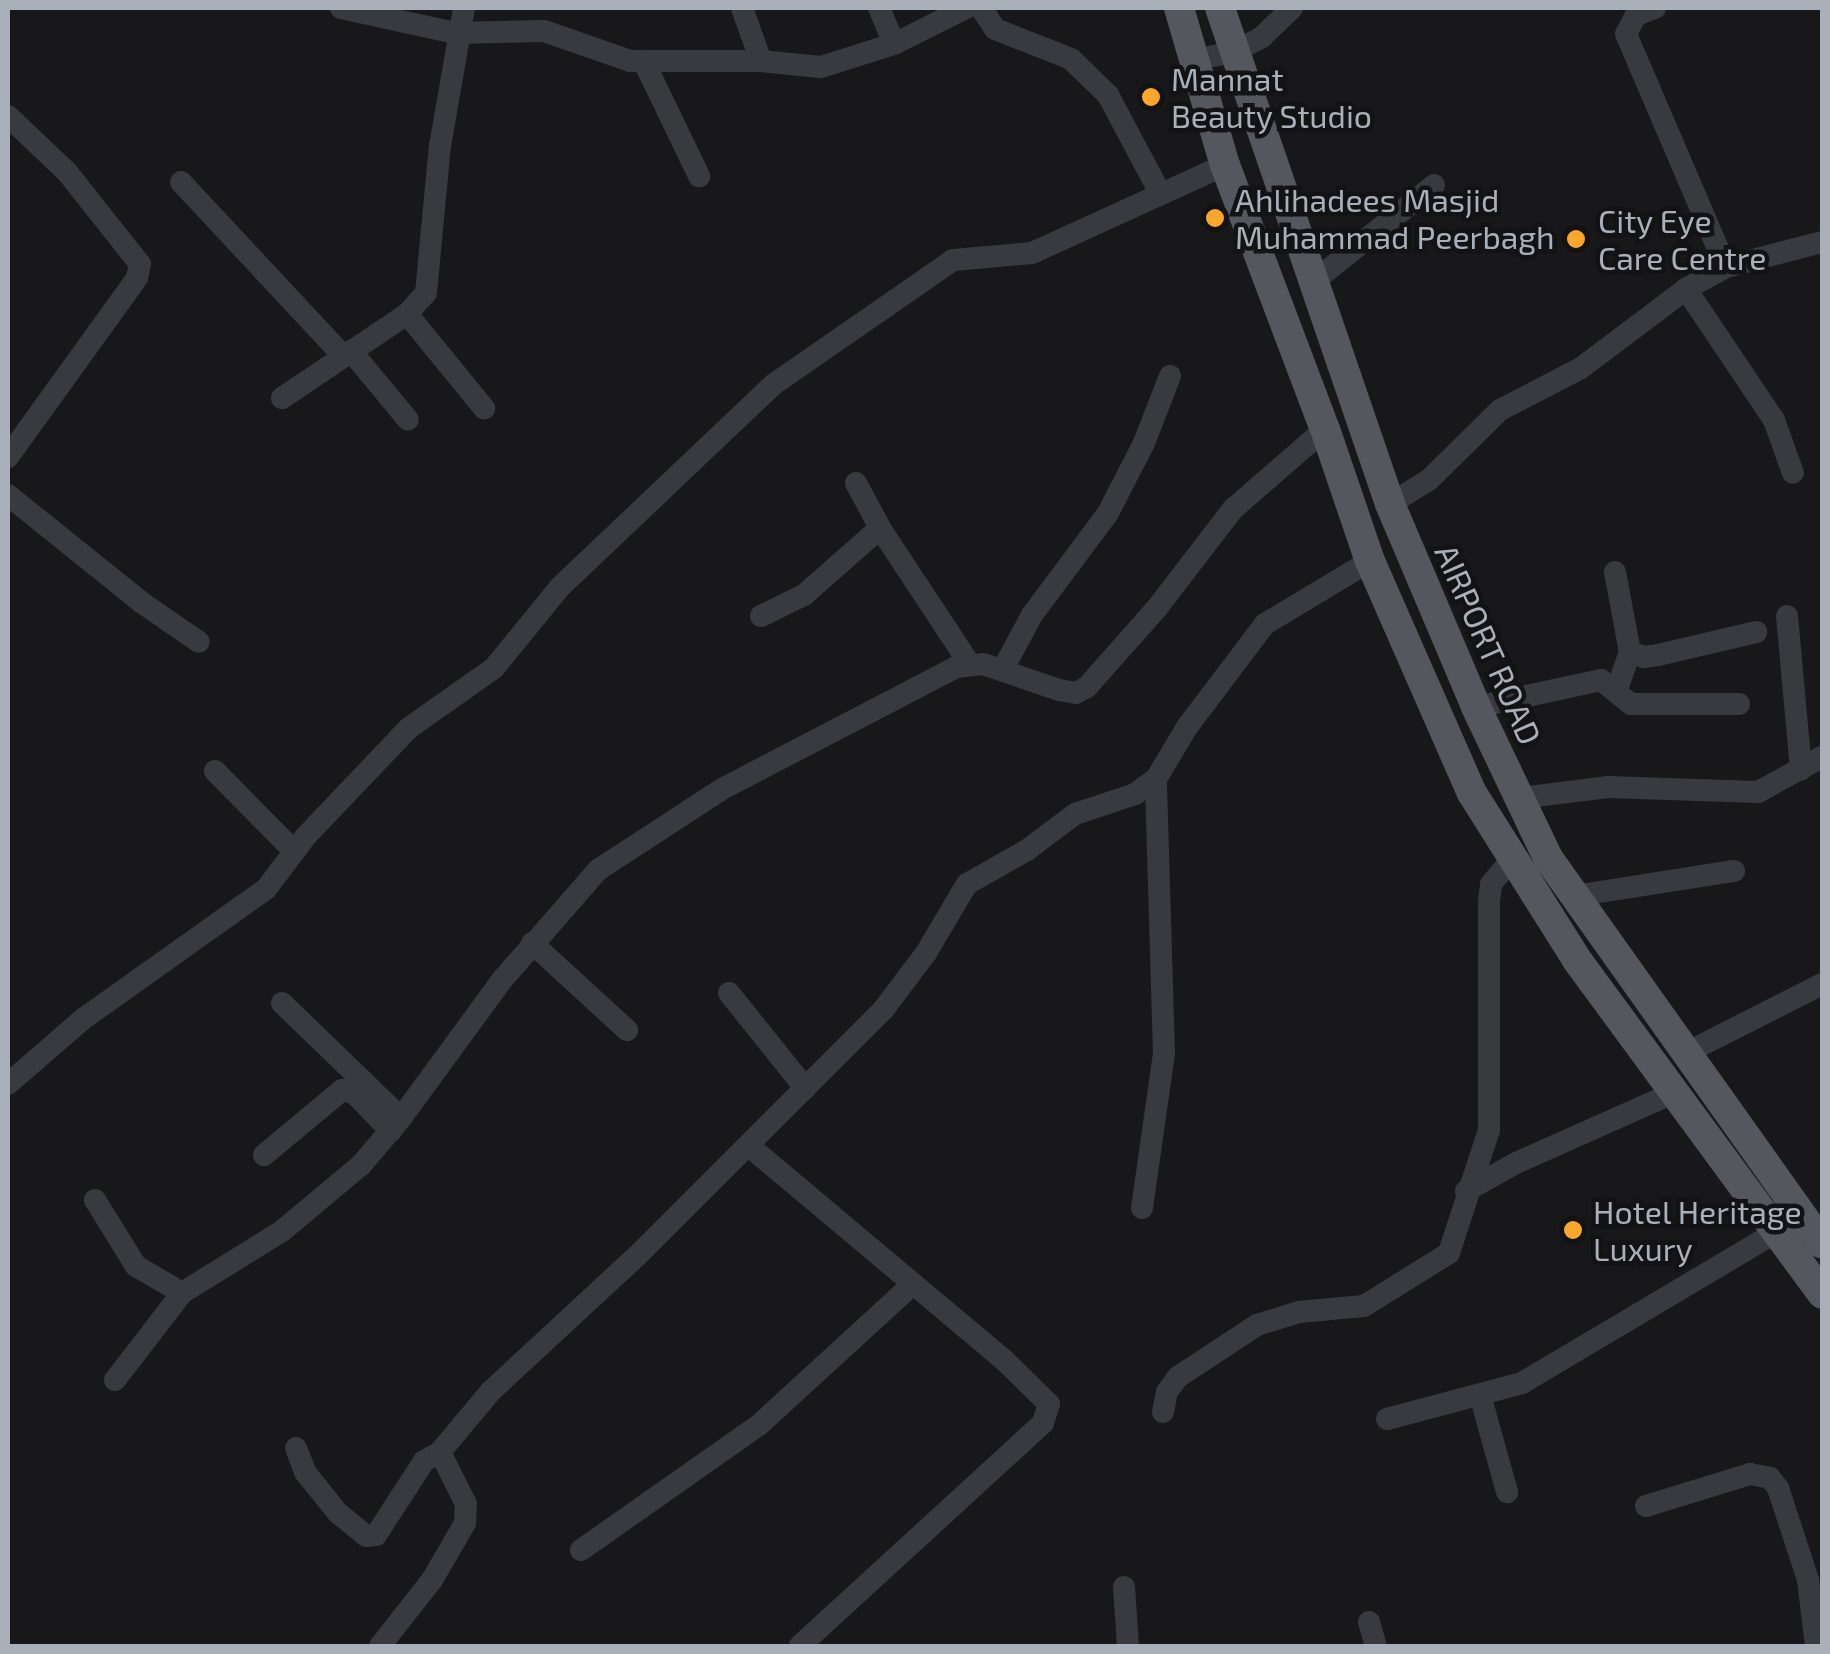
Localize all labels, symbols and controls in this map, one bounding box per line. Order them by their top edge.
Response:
place label: Mannat Beauty Studio [1171,60,1373,135]
marker: Mannat Beauty Studio [1140,86,1162,108]
place label: Ahlihadees Masjid Muhammad Peerbagh [1235,181,1555,256]
place label: City Eye Care Centre [1598,202,1766,277]
marker: Ahlihadees Masjid Muhammad Peerbagh [1204,207,1226,229]
marker: City Eye Care Centre [1563,226,1589,252]
street label: AIRPORT ROAD [1428,538,1550,750]
place label: Hotel Heritage Luxury [1593,1193,1803,1268]
marker: Hotel Heritage Luxury [1562,1219,1584,1241]

